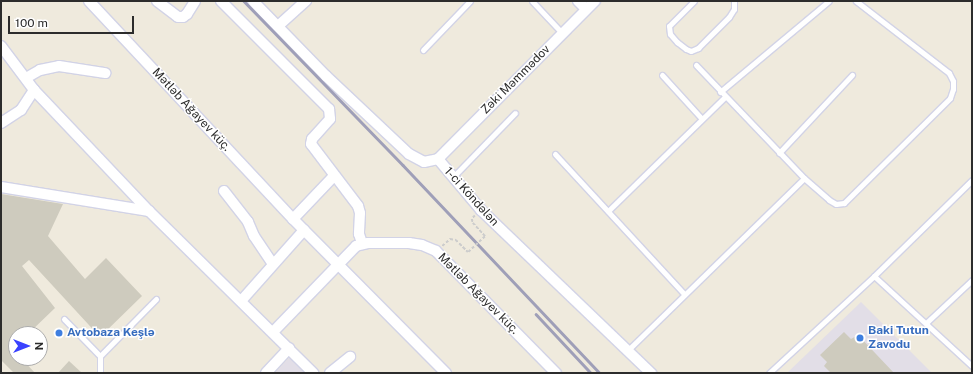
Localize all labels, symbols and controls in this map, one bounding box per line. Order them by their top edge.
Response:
scale bar [10,8,136,34]
text: 100 m [15,16,48,30]
street label: Zəki Məmmədov [479,43,553,117]
street label: Mətləb Ağayev küç. [149,65,233,155]
street label: 1-ci Köndələn [441,165,501,229]
street label: Mətləb Ağayev küç. [434,250,522,338]
place label: Baki Tutun Zavodu [868,324,929,352]
north arrow [8,326,48,366]
place label: Avtobaza Keşlə [67,326,155,340]
marker: Avtobaza Keşlə [54,328,64,338]
marker: Baki Tutun Zavodu [855,333,865,343]
text: N [33,342,45,350]

